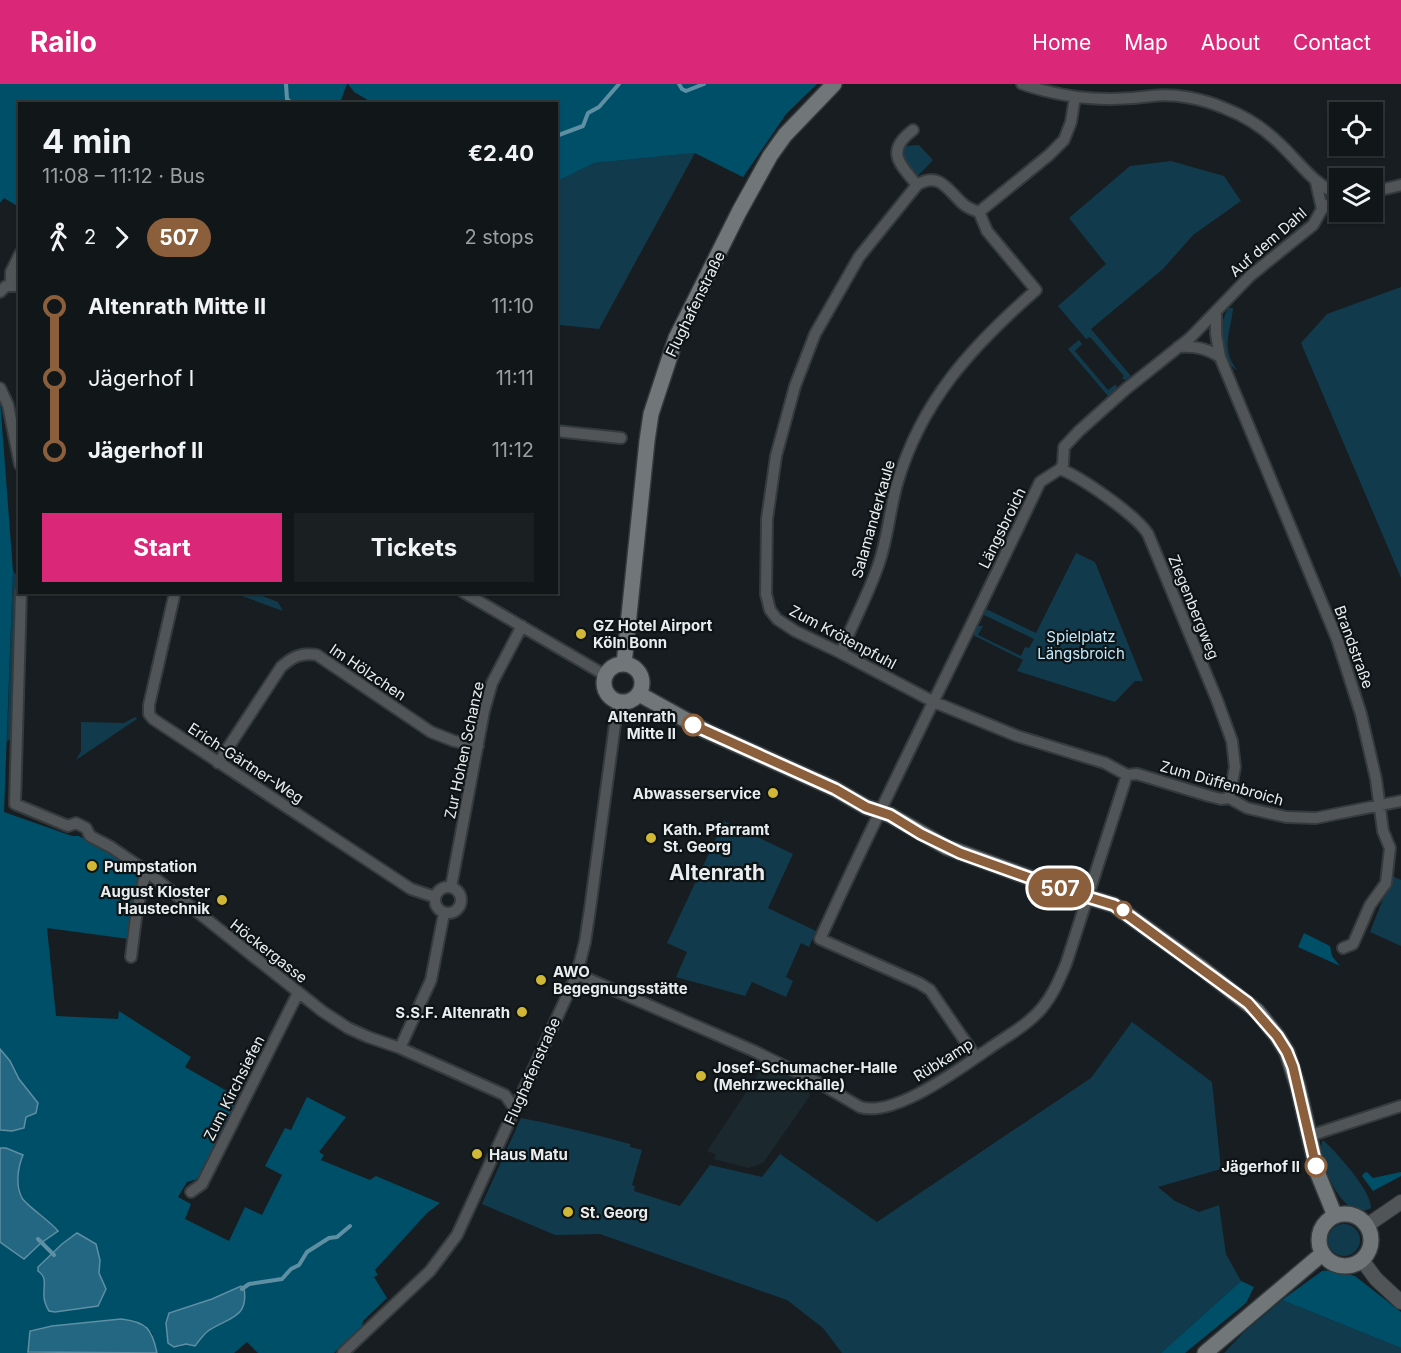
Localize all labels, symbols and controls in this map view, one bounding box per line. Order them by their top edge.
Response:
text: Railo [30,25,97,59]
text: Home [1032,30,1091,55]
text: Map [1124,30,1168,55]
text: About [1201,30,1260,55]
text: Contact [1293,30,1371,55]
map controls [1329,102,1383,222]
button: locate [1329,102,1383,156]
text: 4 min [42,121,132,161]
text: €2.40 [468,140,534,166]
text: 11:08 – 11:12 · Bus [42,164,205,188]
button: layers [1329,168,1383,222]
street label: Auf dem Dahl [1226,203,1310,281]
icon: walk [42,221,75,254]
icon: forward [105,221,138,254]
text: 2 [84,225,96,249]
text: 507 [159,225,199,250]
text: 2 stops [464,225,534,249]
street label: Flughafenstraße [661,248,729,360]
text: Altenrath Mitte II [88,293,266,319]
text: 11:10 [491,294,534,318]
text: Jägerhof I [88,365,194,391]
text: 11:11 [496,366,534,390]
text: Jägerhof II [88,437,203,463]
text: 11:12 [492,438,534,462]
street label: Salamanderkaule [847,458,899,580]
street label: Längsbroich [974,484,1030,572]
button: Start [42,513,282,582]
button: Tickets [294,513,534,582]
street label: Ziegenbergweg [1164,552,1224,662]
street label: Zum Krötenpfuhl [786,601,900,673]
street label: Brandstraße [1330,603,1378,691]
place label: GZ Hotel Airport Köln Bonn [593,616,713,652]
marker: GZ Hotel Airport Köln Bonn [574,627,588,641]
park label: Spielplatz Längsbroich [1037,627,1125,663]
street label: Im Hölzchen [326,639,410,705]
street label: Zur Hohen Schanze [440,679,488,821]
place label: Altenrath Mitte II [607,707,676,743]
marker: Altenrath Mitte II [682,714,704,736]
street label: Erich-Gärtner-Weg [185,719,307,807]
street label: Zum Düffenbroich [1158,756,1286,810]
place label: Abwasserservice [633,784,761,803]
marker: Abwasserservice [766,786,780,800]
place label: Kath. Pfarramt St. Georg [663,820,770,856]
marker: Kath. Pfarramt St. Georg [644,831,658,845]
place label: Pumpstation [104,857,197,876]
marker: Pumpstation [85,859,99,873]
district label: Altenrath [669,860,765,885]
line badge: 507 [1026,868,1094,908]
text: 507 [1040,876,1080,901]
place label: August Kloster Haustechnik [100,882,210,918]
marker: August Kloster Haustechnik [215,893,229,907]
unlabelled marker [1114,901,1132,919]
street label: Höckergasse [227,915,311,987]
place label: AWO Begegnungsstätte [553,962,688,998]
marker: AWO Begegnungsstätte [534,973,548,987]
place label: S.S.F. Altenrath [395,1003,510,1022]
marker: S.S.F. Altenrath [515,1005,529,1019]
street label: Flughafenstraße [500,1014,564,1128]
street label: Zum Kirchsiefen [199,1032,269,1144]
street label: Rübkamp [910,1034,976,1086]
place label: Josef-Schumacher-Halle (Mehrzweckhalle) [713,1058,897,1094]
marker: Josef-Schumacher-Halle (Mehrzweckhalle) [694,1069,708,1083]
place label: Haus Matu [489,1145,568,1164]
marker: Haus Matu [470,1147,484,1161]
marker: Jägerhof II [1305,1155,1327,1177]
place label: Jägerhof II [1221,1157,1300,1176]
place label: St. Georg [580,1203,648,1222]
marker: St. Georg [561,1205,575,1219]

